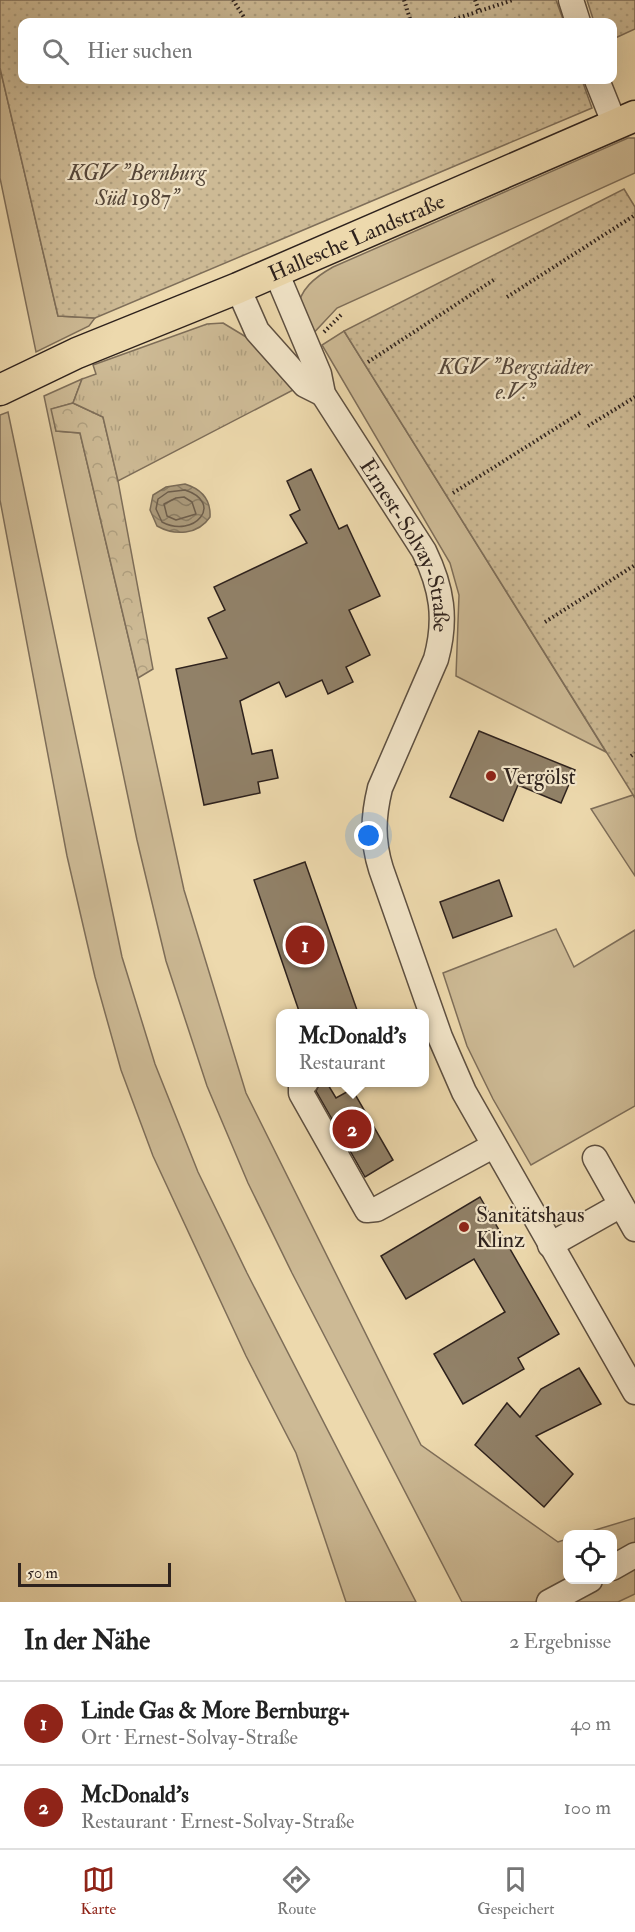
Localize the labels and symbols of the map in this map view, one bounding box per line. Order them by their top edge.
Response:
park label: KGV "Bernburg Süd 1987" [67,159,207,212]
street label: Hallesche Landstraße [264,187,449,288]
park label: KGV "Bergstädter e.V." [437,353,594,406]
street label: Ernest-Solvay-Straße [353,453,455,633]
place label: Vergölst [503,763,576,791]
marker: Vergölst [484,769,498,783]
your location [354,821,383,850]
pin: 1 [286,922,324,968]
pin: 2 [332,1106,372,1152]
place label: Sanitätshaus Klinz [476,1201,585,1254]
marker: Sanitätshaus Klinz [457,1220,471,1234]
scale bar [18,1560,171,1588]

